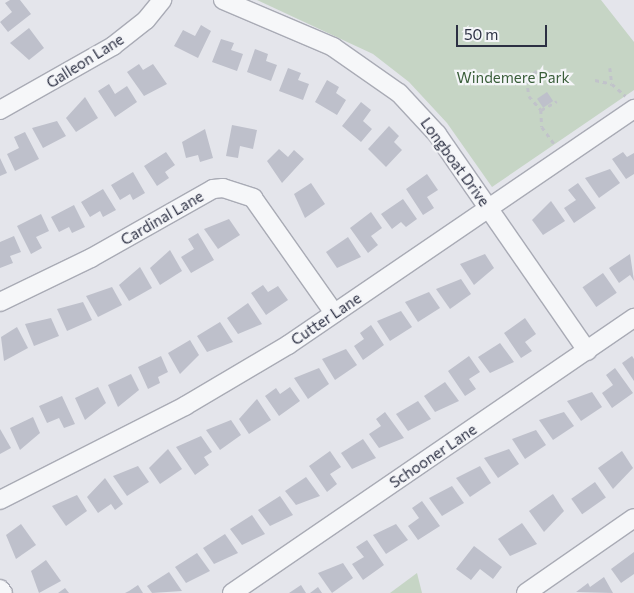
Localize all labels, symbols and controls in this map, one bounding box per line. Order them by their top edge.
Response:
scale bar [459,15,550,47]
text: 50 m [464,25,498,43]
street label: Galleon Lane [43,30,127,92]
park label: Windemere Park [456,69,570,87]
street label: Longboat Drive [417,114,493,210]
street label: Cardinal Lane [117,187,207,249]
street label: Cutter Lane [288,289,364,349]
street label: Schooner Lane [386,420,480,492]

